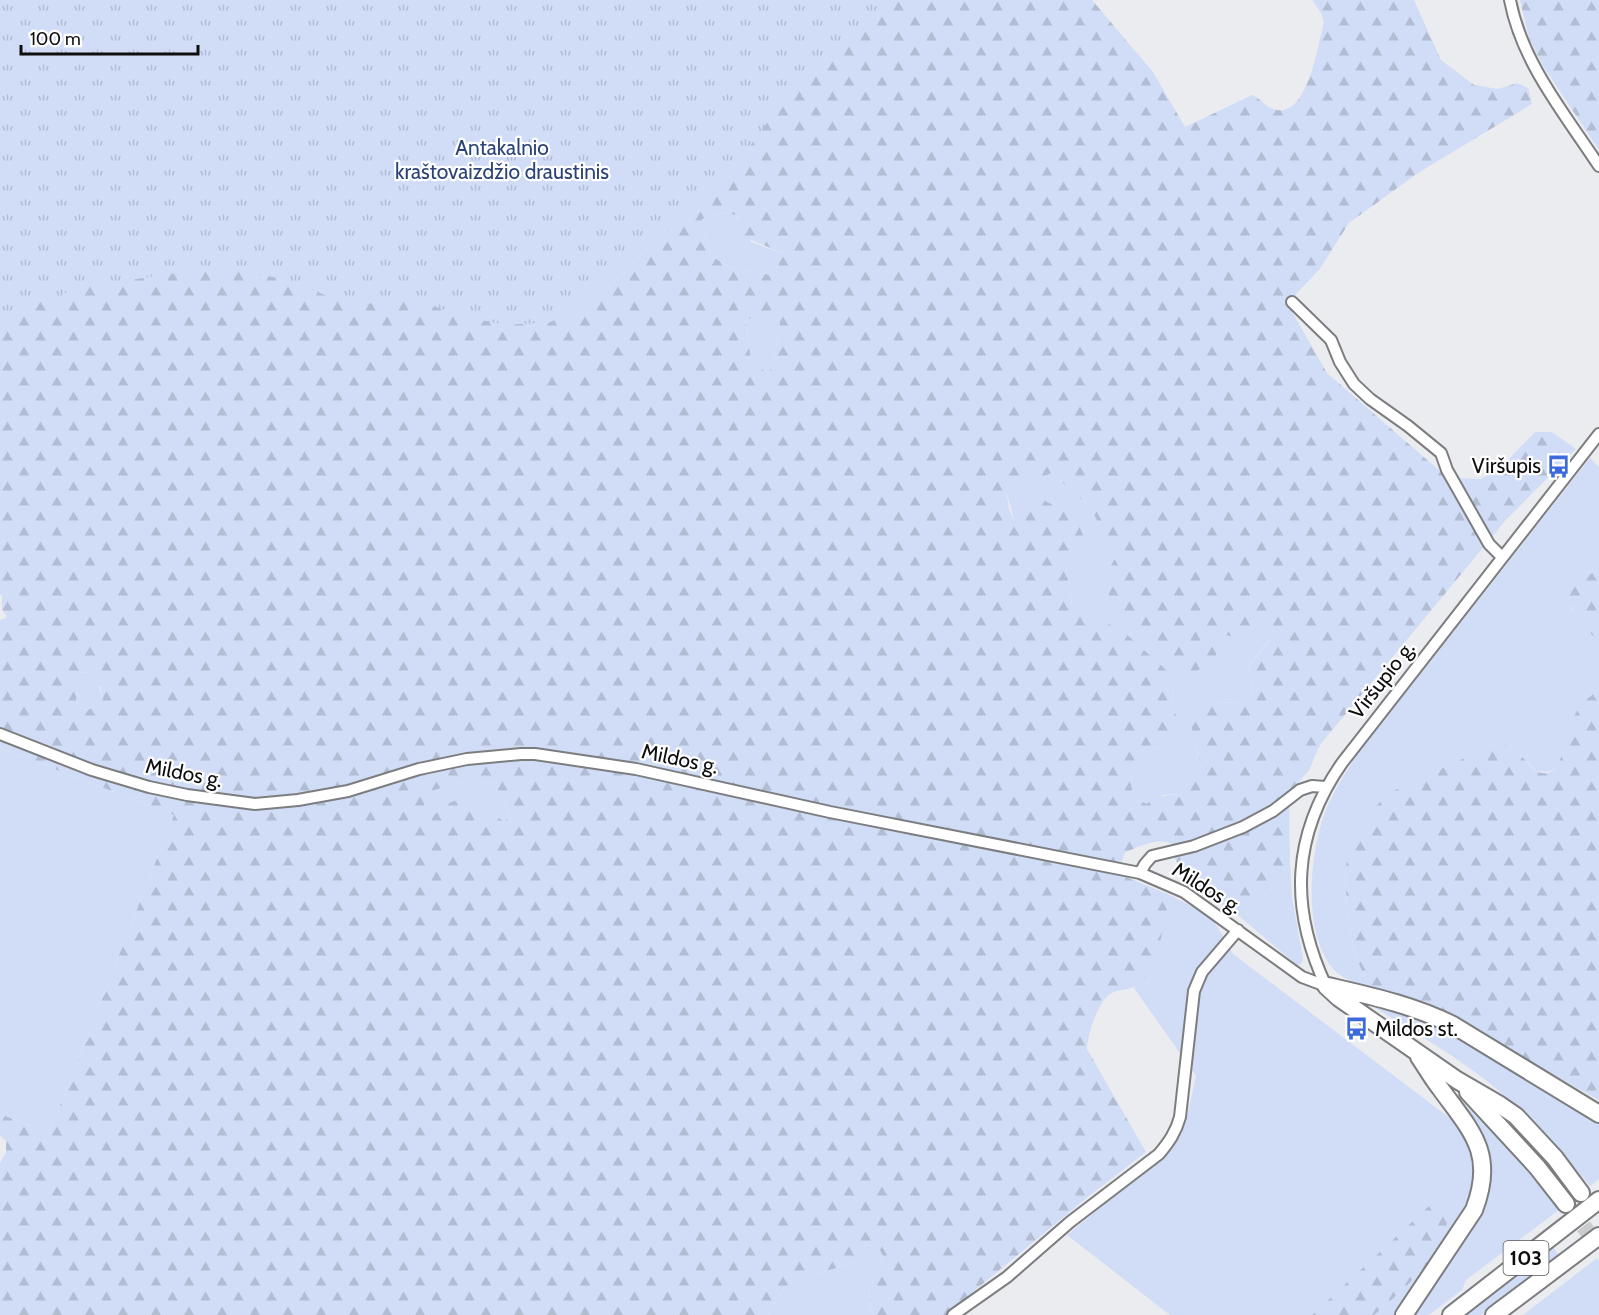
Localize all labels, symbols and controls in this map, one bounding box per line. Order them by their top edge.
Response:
scale bar [21,18,198,56]
text: 100 m [30,28,81,50]
park label: Antakalnio kraštovaizdžio draustinis [395,135,609,184]
place label: Viršupis [1472,453,1541,478]
bus stop icon: Viršupis [1546,453,1572,479]
street label: Viršupio g. [1344,636,1420,724]
street label: Mildos g. [640,738,721,779]
street label: Mildos g. [144,753,225,792]
street label: Mildos g. [1168,856,1247,919]
bus stop icon: Mildos st. [1344,1016,1370,1042]
place label: Mildos st. [1375,1016,1458,1041]
road number: 103 [1504,1241,1549,1275]

